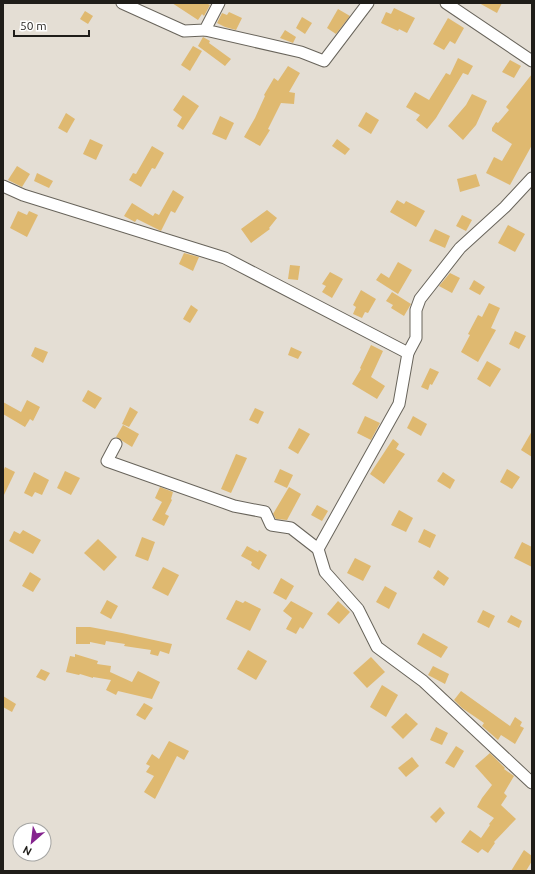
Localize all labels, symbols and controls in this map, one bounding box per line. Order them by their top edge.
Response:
scale bar [14,12,89,38]
text: 50 m [20,19,47,32]
north arrow [12,822,52,862]
text: N [21,844,34,858]

